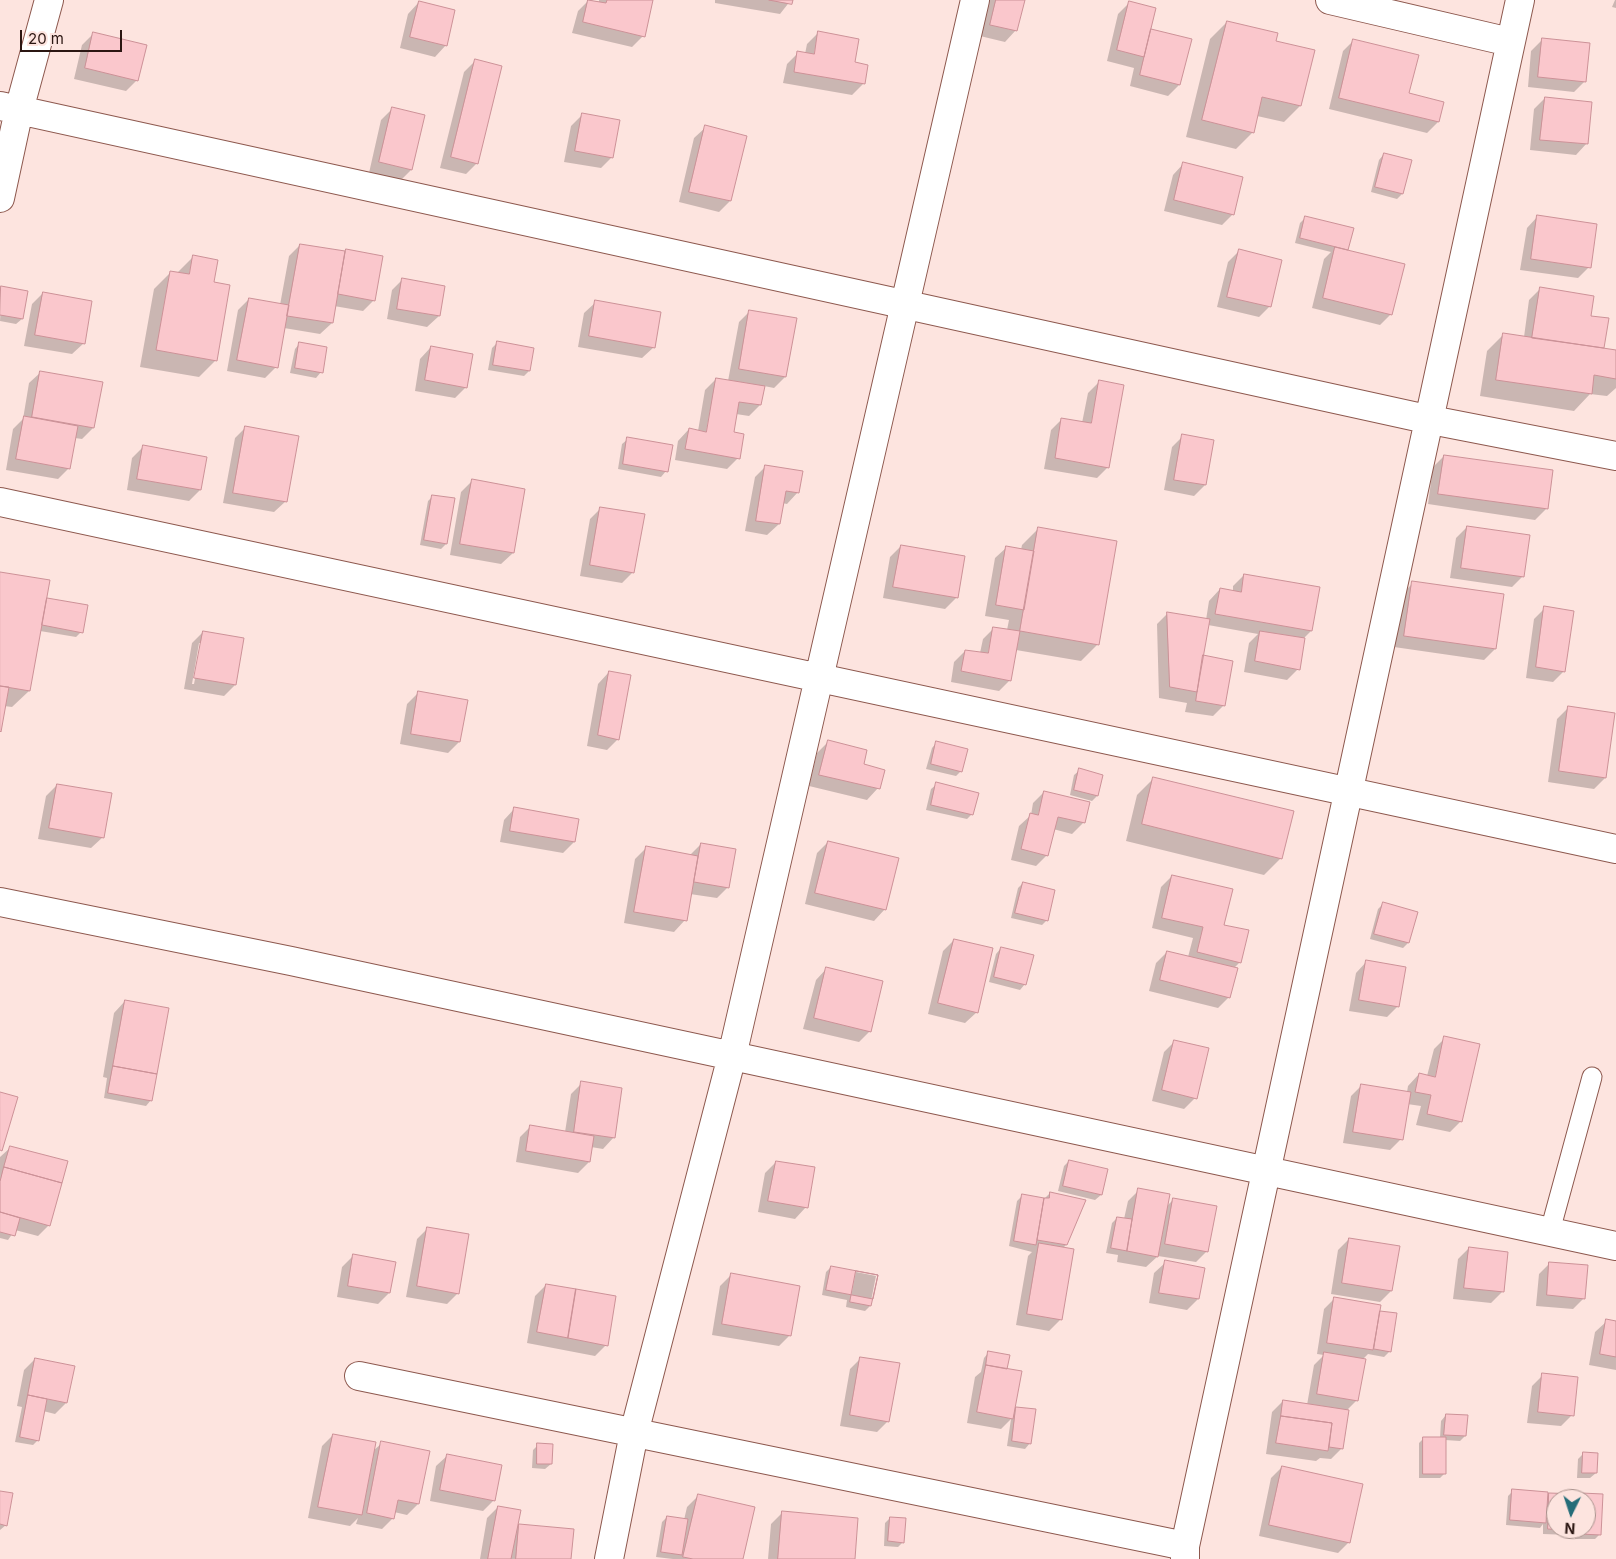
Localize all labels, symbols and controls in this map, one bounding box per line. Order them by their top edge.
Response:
scale bar [22,20,125,52]
text: 20 m [28,29,64,48]
north arrow [1546,1489,1596,1539]
text: N [1564,1520,1576,1537]

